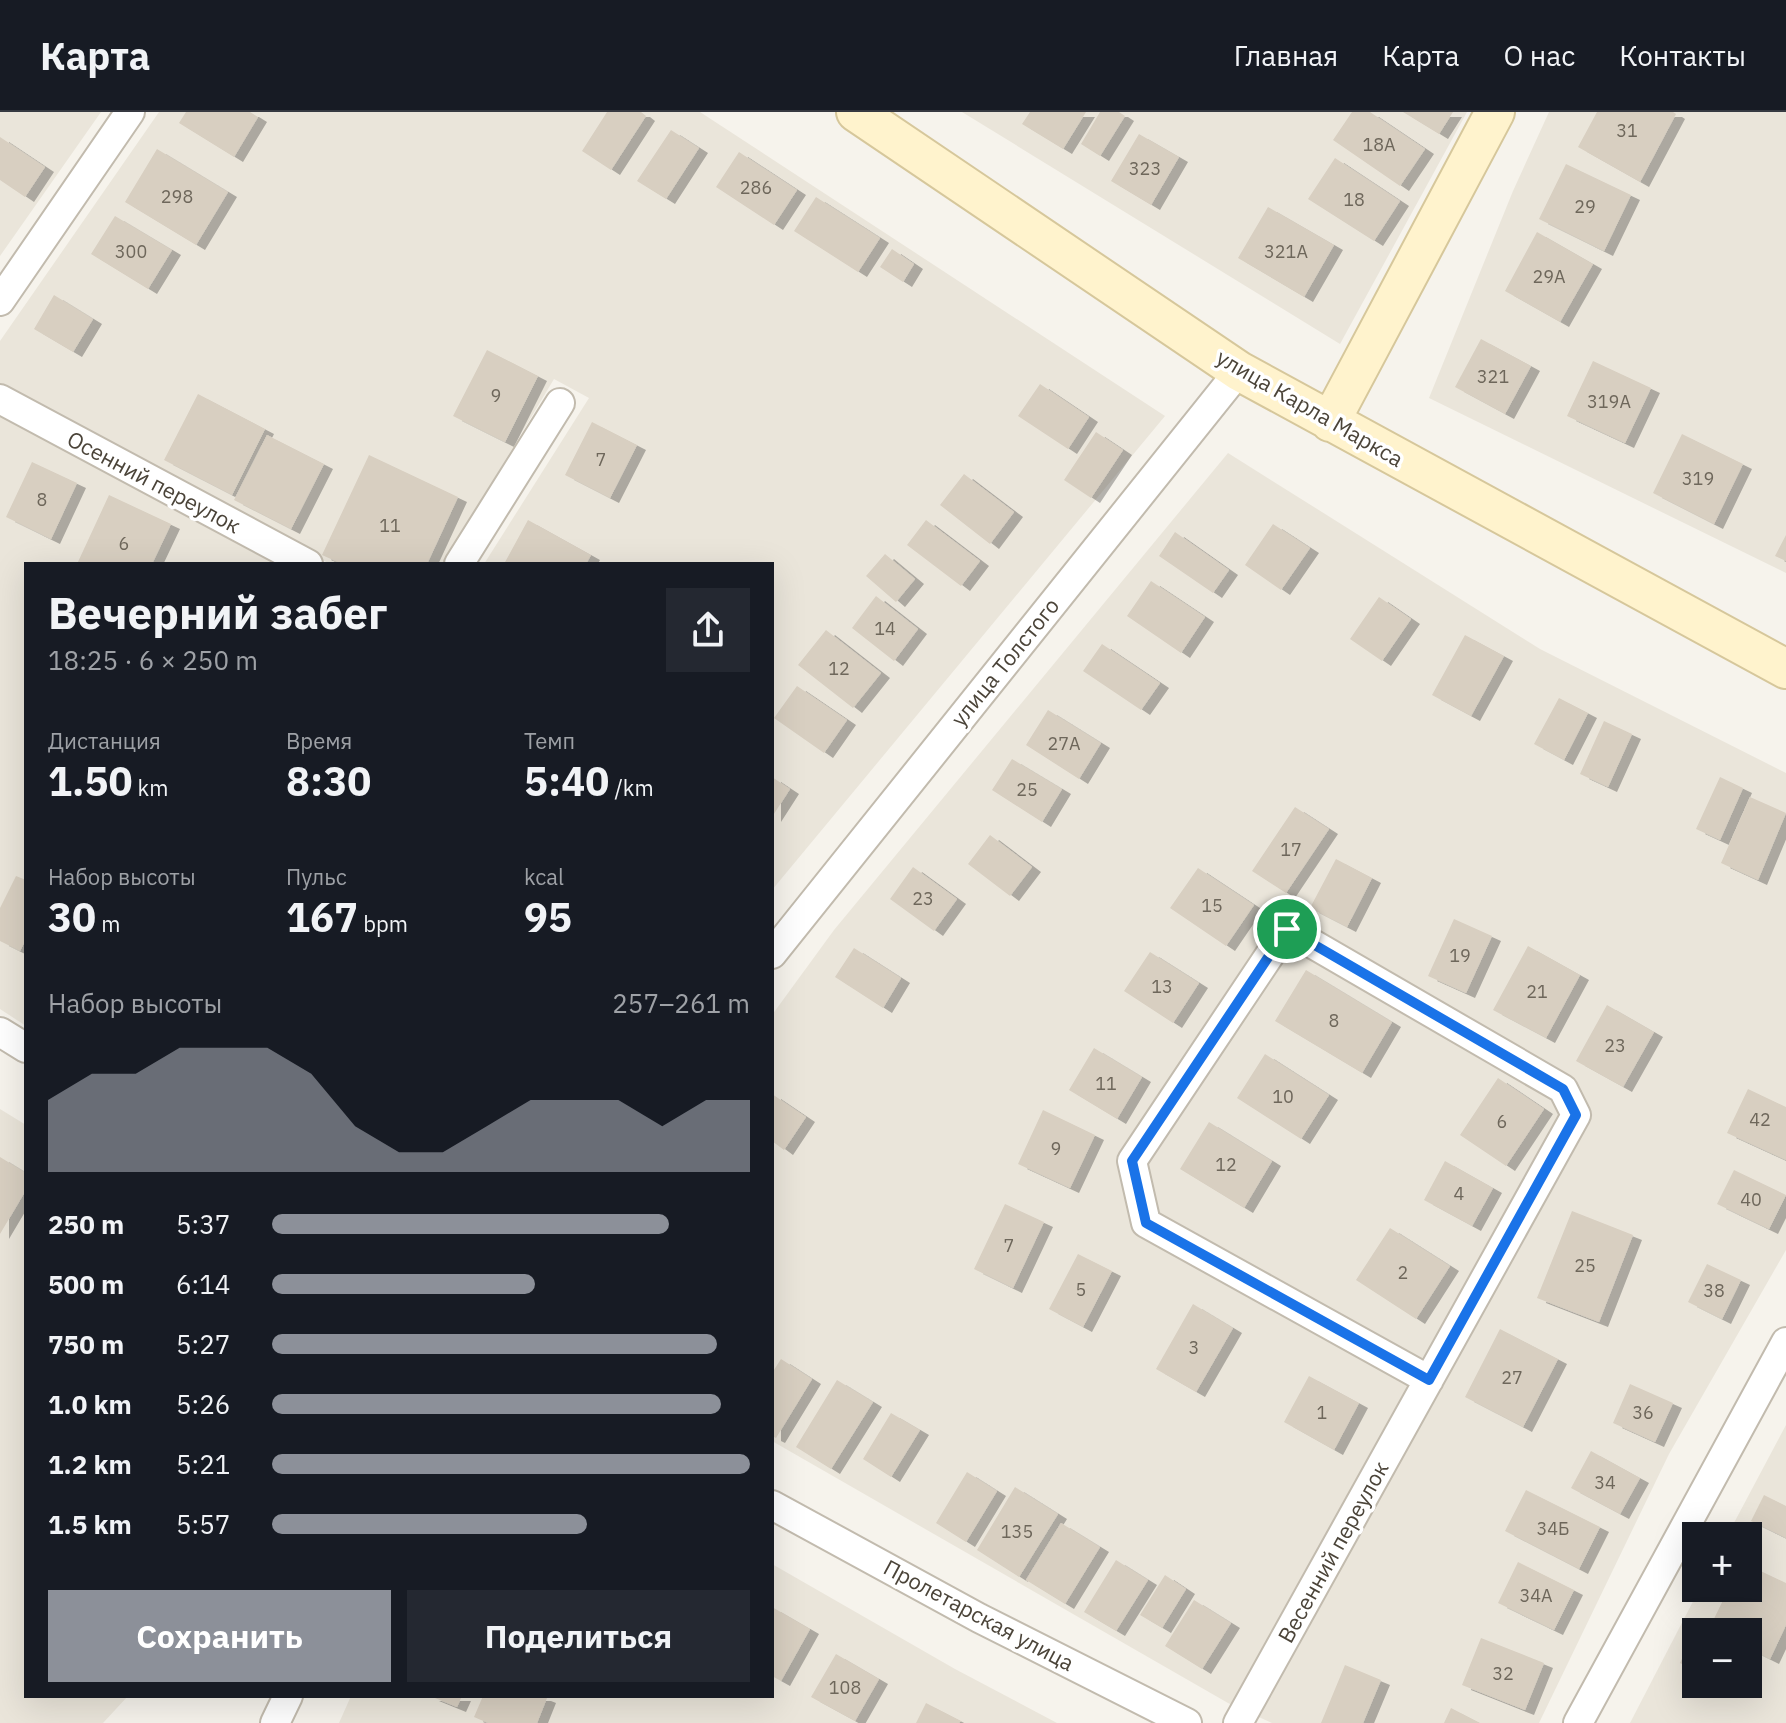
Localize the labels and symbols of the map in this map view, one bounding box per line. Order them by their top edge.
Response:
house number: 31 [1616,119,1638,142]
house number: 18А [1362,133,1396,156]
house number: 323 [1129,157,1161,180]
house number: 286 [740,176,772,199]
house number: 298 [161,185,193,208]
house number: 18 [1343,188,1365,211]
house number: 29 [1574,195,1596,218]
house number: 300 [115,240,147,263]
house number: 321А [1264,240,1308,263]
house number: 29А [1532,265,1566,288]
street label: улица Карла Маркса [1211,342,1409,473]
house number: 321 [1477,365,1509,388]
house number: 9 [491,384,501,407]
house number: 319А [1587,390,1631,413]
street label: Осенний переулок [62,424,246,540]
house number: 7 [596,448,606,471]
house number: 319 [1682,467,1714,490]
house number: 8 [37,488,47,511]
house number: 11 [379,514,401,537]
house number: 6 [119,532,129,555]
street label: улица Толстого [944,592,1065,732]
house number: 14 [874,617,896,640]
house number: 12 [828,657,850,680]
house number: 27А [1047,732,1081,755]
house number: 25 [1016,778,1038,801]
house number: 17 [1280,838,1302,861]
house number: 23 [912,887,934,910]
house number: 15 [1201,894,1223,917]
pin [1253,895,1321,963]
house number: 19 [1449,944,1471,967]
house number: 13 [1151,975,1173,998]
house number: 21 [1526,980,1548,1003]
house number: 8 [1329,1009,1339,1032]
house number: 23 [1604,1034,1626,1057]
house number: 11 [1095,1072,1117,1095]
house number: 10 [1272,1085,1294,1108]
house number: 42 [1749,1108,1771,1131]
house number: 6 [1497,1110,1507,1133]
house number: 9 [1051,1137,1061,1160]
house number: 12 [1215,1153,1237,1176]
house number: 4 [1454,1182,1465,1205]
house number: 40 [1740,1188,1762,1211]
house number: 7 [1004,1234,1014,1257]
house number: 25 [1574,1254,1596,1277]
house number: 2 [1398,1261,1408,1284]
house number: 5 [1076,1278,1086,1301]
house number: 38 [1703,1279,1725,1302]
house number: 3 [1189,1336,1199,1359]
house number: 27 [1501,1366,1523,1389]
house number: 1 [1317,1401,1327,1424]
house number: 36 [1632,1401,1654,1424]
street label: Весенний переулок [1271,1456,1395,1648]
house number: 34 [1594,1471,1616,1494]
house number: 34Б [1536,1517,1570,1540]
house number: 135 [1001,1520,1033,1543]
street label: Пролетарская улица [879,1552,1080,1677]
house number: 34А [1519,1584,1553,1607]
house number: 32 [1492,1662,1514,1685]
house number: 108 [829,1676,861,1699]

